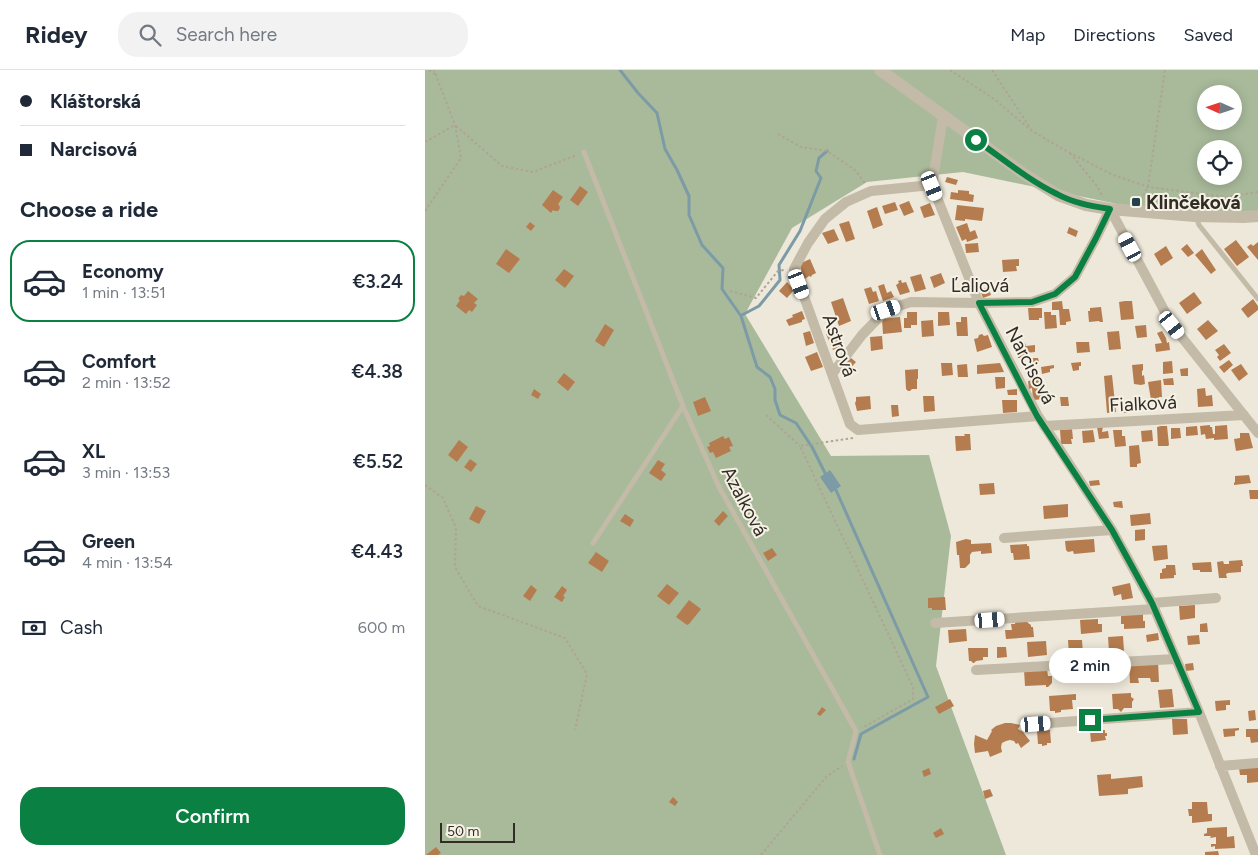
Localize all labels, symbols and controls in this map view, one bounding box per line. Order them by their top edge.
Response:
search box [118,12,468,57]
text: Ridey [25,20,88,49]
icon: search [136,21,164,49]
text: Search here [176,23,277,46]
text: Map [1010,24,1045,46]
text: Directions [1073,24,1155,46]
text: Saved [1183,24,1233,46]
north arrow [1197,85,1243,130]
map controls [1197,85,1242,185]
text: Kláštorská [50,90,141,113]
route start [965,129,987,151]
text: Narcisová [50,138,137,161]
button: locate [1197,140,1242,185]
car [919,169,944,203]
place label: Klinčeková [1146,191,1241,214]
text: Choose a ride [20,196,158,223]
marker: Klinčeková [1130,196,1142,208]
car [1116,230,1143,264]
icon: car [22,259,67,304]
text: Economy [82,260,164,283]
car [786,267,811,301]
text: €3.24 [352,270,403,293]
street label: Ľaliová [951,274,1009,297]
text: 1 min · 13:51 [82,283,166,302]
car [869,298,902,322]
car [1156,309,1187,341]
street label: Astrová [818,310,862,380]
street label: Narcisová [1001,323,1061,408]
icon: car [22,349,67,394]
text: Comfort [82,350,157,373]
text: €4.38 [352,360,403,383]
text: 2 min · 13:52 [82,373,171,392]
street label: Fialková [1109,390,1177,417]
icon: car [22,439,67,484]
text: XL [82,440,105,463]
text: €5.52 [353,450,403,473]
text: 3 min · 13:53 [82,463,170,482]
street label: Azalková [717,463,772,540]
icon: car [22,529,67,574]
text: Green [82,530,135,553]
text: €4.43 [351,540,403,563]
text: 4 min · 13:54 [82,553,173,572]
car [974,611,1005,629]
icon: cash [20,614,48,642]
text: Cash [60,616,103,639]
text: 600 m [358,618,405,637]
callout: 2 min [1049,648,1131,682]
text: 2 min [1070,656,1110,675]
route end [1079,709,1101,731]
car [1020,715,1051,733]
button: Confirm [20,787,405,845]
scale bar [440,820,515,843]
text: 50 m [447,823,479,840]

